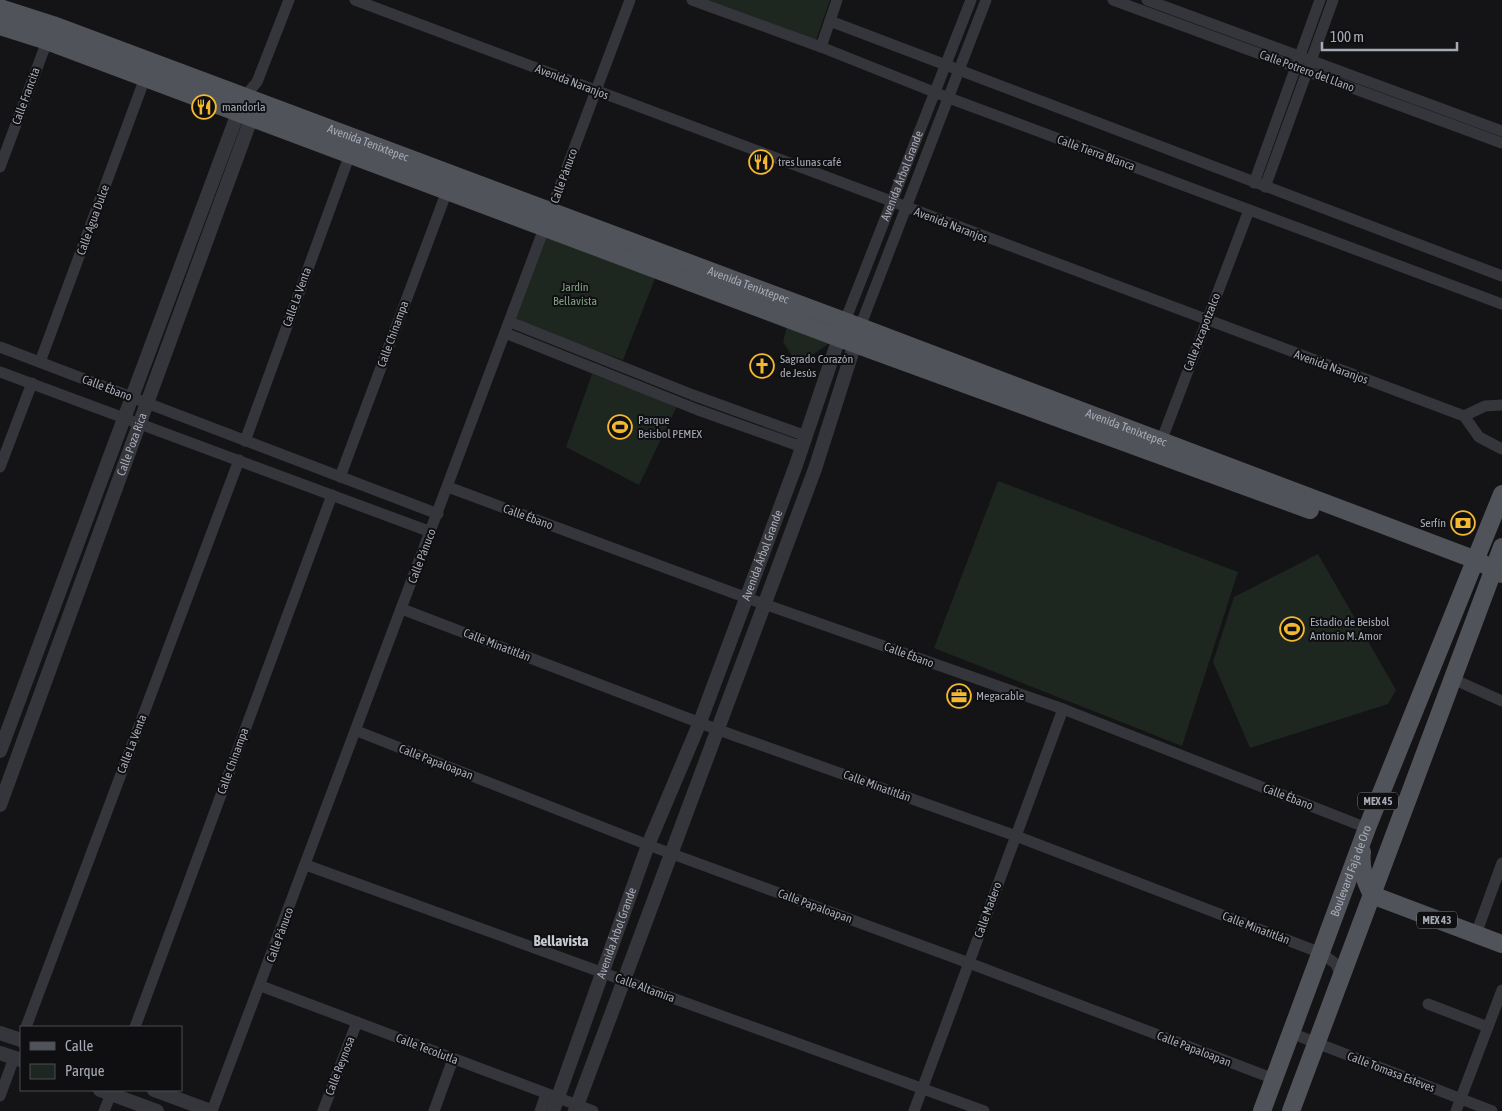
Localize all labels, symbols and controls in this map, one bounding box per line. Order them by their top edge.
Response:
scale bar [1322,20,1457,52]
text: 100 m [1330,28,1364,45]
street label: Calle Potrero del Llano [1258,47,1357,95]
street label: Avenida Naranjos [533,62,611,102]
street label: Calle Francita [9,65,43,127]
restaurant icon: mandorla [191,94,217,120]
place label: mandorla [222,100,266,114]
street label: Avenida Tenixtepec [325,121,411,165]
street label: Avenida Árbol Grande [878,129,926,223]
street label: Calle Tierra Blanca [1055,132,1137,174]
street label: Calle Pánuco [548,146,580,205]
restaurant icon: tres lunas café [748,149,774,175]
place label: tres lunas café [778,155,841,169]
street label: Calle Agua Dulce [74,183,112,257]
street label: Avenida Naranjos [912,205,990,245]
street label: Avenida Tenixtepec [706,264,791,307]
street label: Calle La Venta [280,265,314,329]
park label: Jardín Bellavista [553,280,597,308]
street label: Calle Azcapotzalco [1181,291,1223,373]
street label: Calle Chinampa [375,299,411,369]
street label: Avenida Naranjos [1292,347,1370,387]
place label: Sagrado Corazón de Jesús [780,352,853,380]
church icon: Sagrado Corazón de Jesús [749,353,775,379]
street label: Calle Ébano [80,372,134,404]
street label: Avenida Tenixtepec [1084,406,1169,450]
street label: Calle Poza Rica [114,411,150,478]
place label: Parque Beisbol PEMEX [638,413,702,441]
sports icon: Parque Beisbol PEMEX [607,414,633,440]
street label: Calle Ébano [501,502,555,533]
street label: Avenida Árbol Grande [739,508,786,602]
bank icon: Serfín [1450,510,1476,536]
place label: Serfín [1420,516,1446,530]
street label: Calle Pánuco [405,526,439,585]
place label: Estadio de Beisbol Antonio M. Amor [1310,615,1390,643]
sports icon: Estadio de Beisbol Antonio M. Amor [1279,616,1305,642]
street label: Calle Minatitlán [461,626,533,664]
street label: Calle Ébano [882,640,936,671]
office icon: Megacable [946,683,972,709]
place label: Megacable [976,689,1024,703]
street label: Calle La Venta [114,713,150,775]
street label: Calle Chinampa [215,726,251,796]
street label: Calle Papaloapan [397,741,475,783]
street label: Calle Minatitlán [841,767,913,805]
street label: Calle Ébano [1261,781,1315,813]
road number: MEX 45 [1358,792,1398,809]
street label: Boulevard Faja de Oro [1328,823,1374,918]
street label: Calle Madero [971,880,1005,940]
street label: Avenida Árbol Grande [594,886,639,980]
street label: Calle Papaloapan [776,886,854,926]
street label: Calle Pánuco [264,905,296,964]
street label: Calle Minatitlán [1220,909,1292,947]
road number: MEX 43 [1417,912,1457,928]
district label: Bellavista [533,932,589,949]
street label: Calle Altamira [613,971,677,1005]
legend [20,1026,182,1091]
street label: Calle Papaloapan [1155,1028,1233,1070]
street label: Calle Tecolutla [394,1031,460,1067]
street label: Calle Reynosa [322,1035,358,1097]
text: Calle [65,1037,94,1054]
street label: Calle Tomasa Esteves [1345,1049,1437,1095]
text: Parque [65,1062,105,1079]

